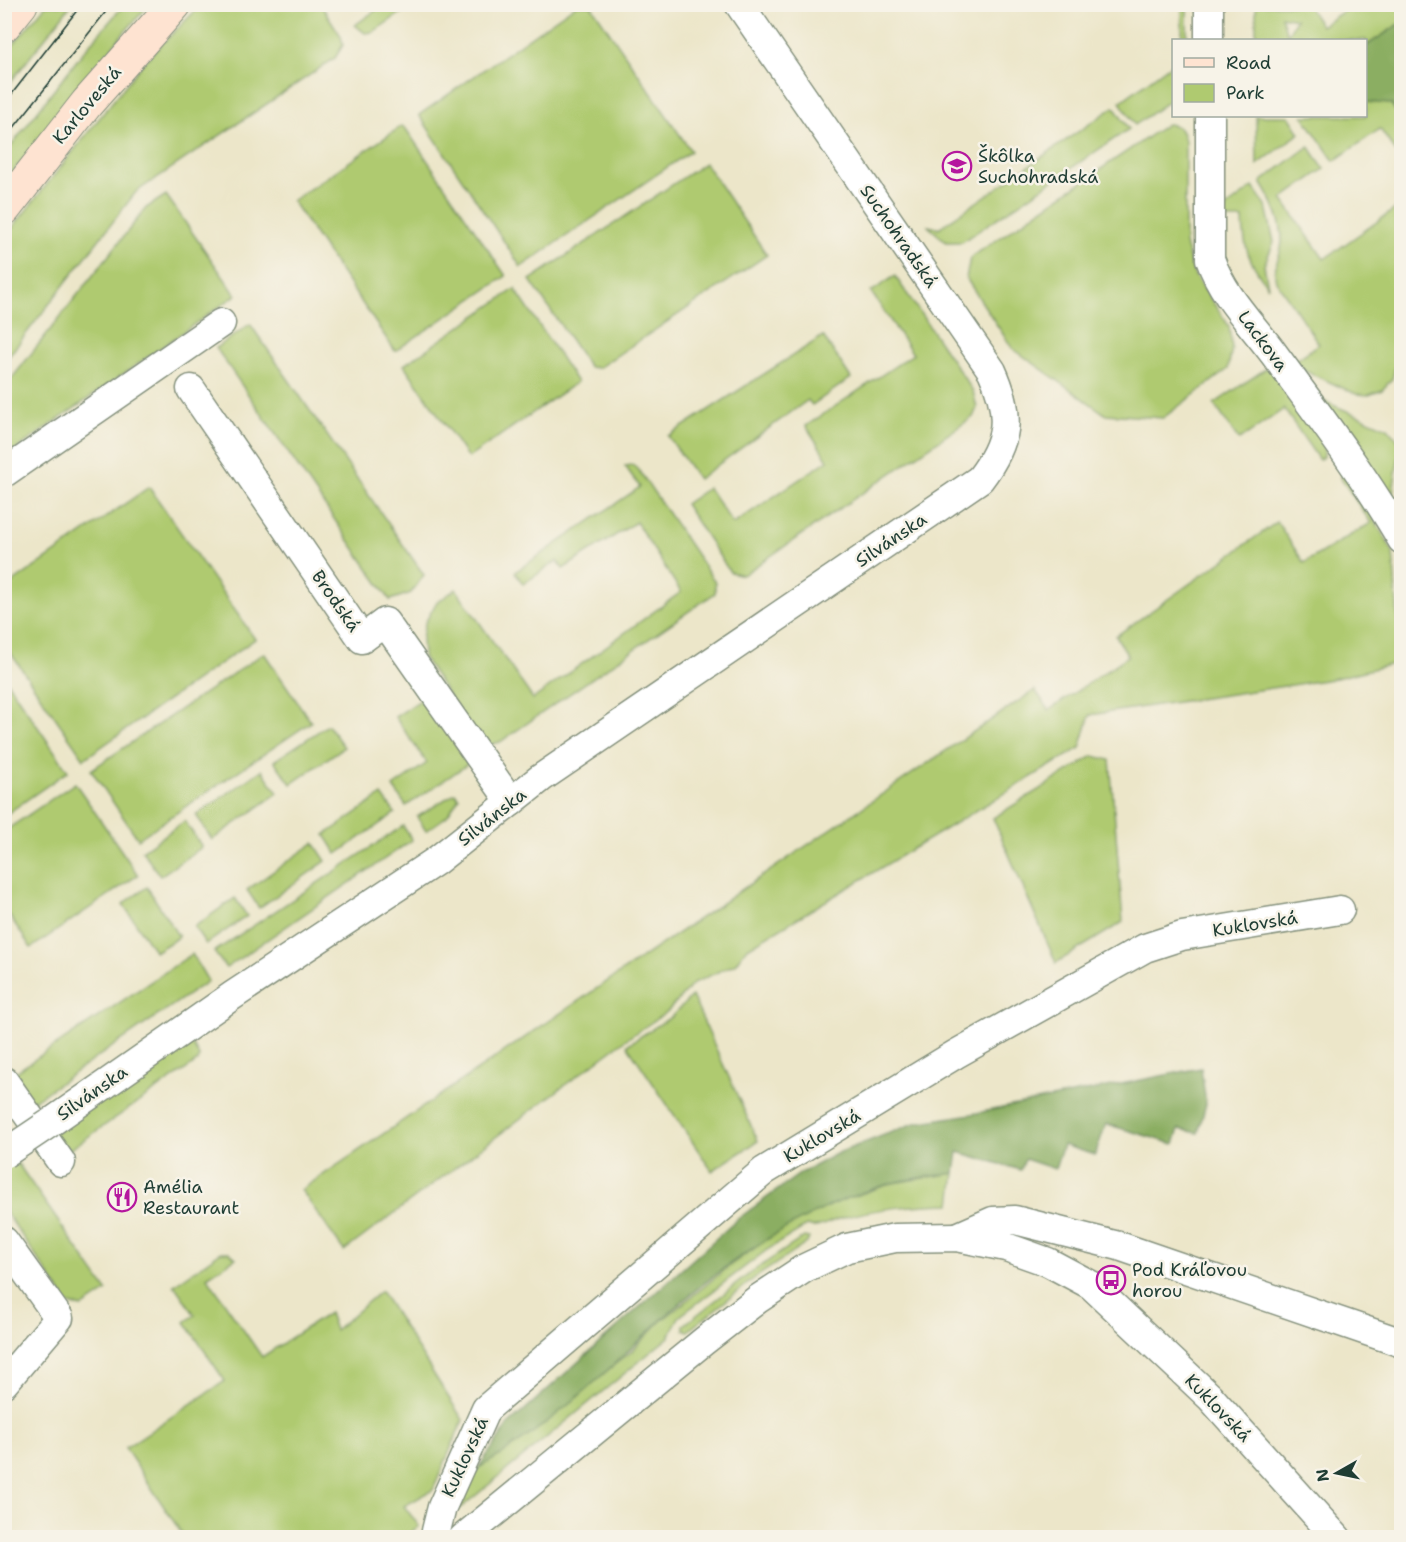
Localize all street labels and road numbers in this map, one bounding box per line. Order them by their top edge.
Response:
street label: Karloveská [47,61,127,149]
street label: Suchohradská [855,180,943,292]
street label: Lackova [1232,306,1294,376]
street label: Silvánska [851,507,931,573]
street label: Brodská [306,565,366,637]
street label: Silvánska [453,783,531,851]
street label: Kuklovská [1211,905,1299,943]
street label: Silvánska [52,1060,132,1126]
street label: Kuklovská [779,1104,865,1168]
street label: Kuklovská [1180,1369,1256,1447]
street label: Kuklovská [436,1413,494,1501]

